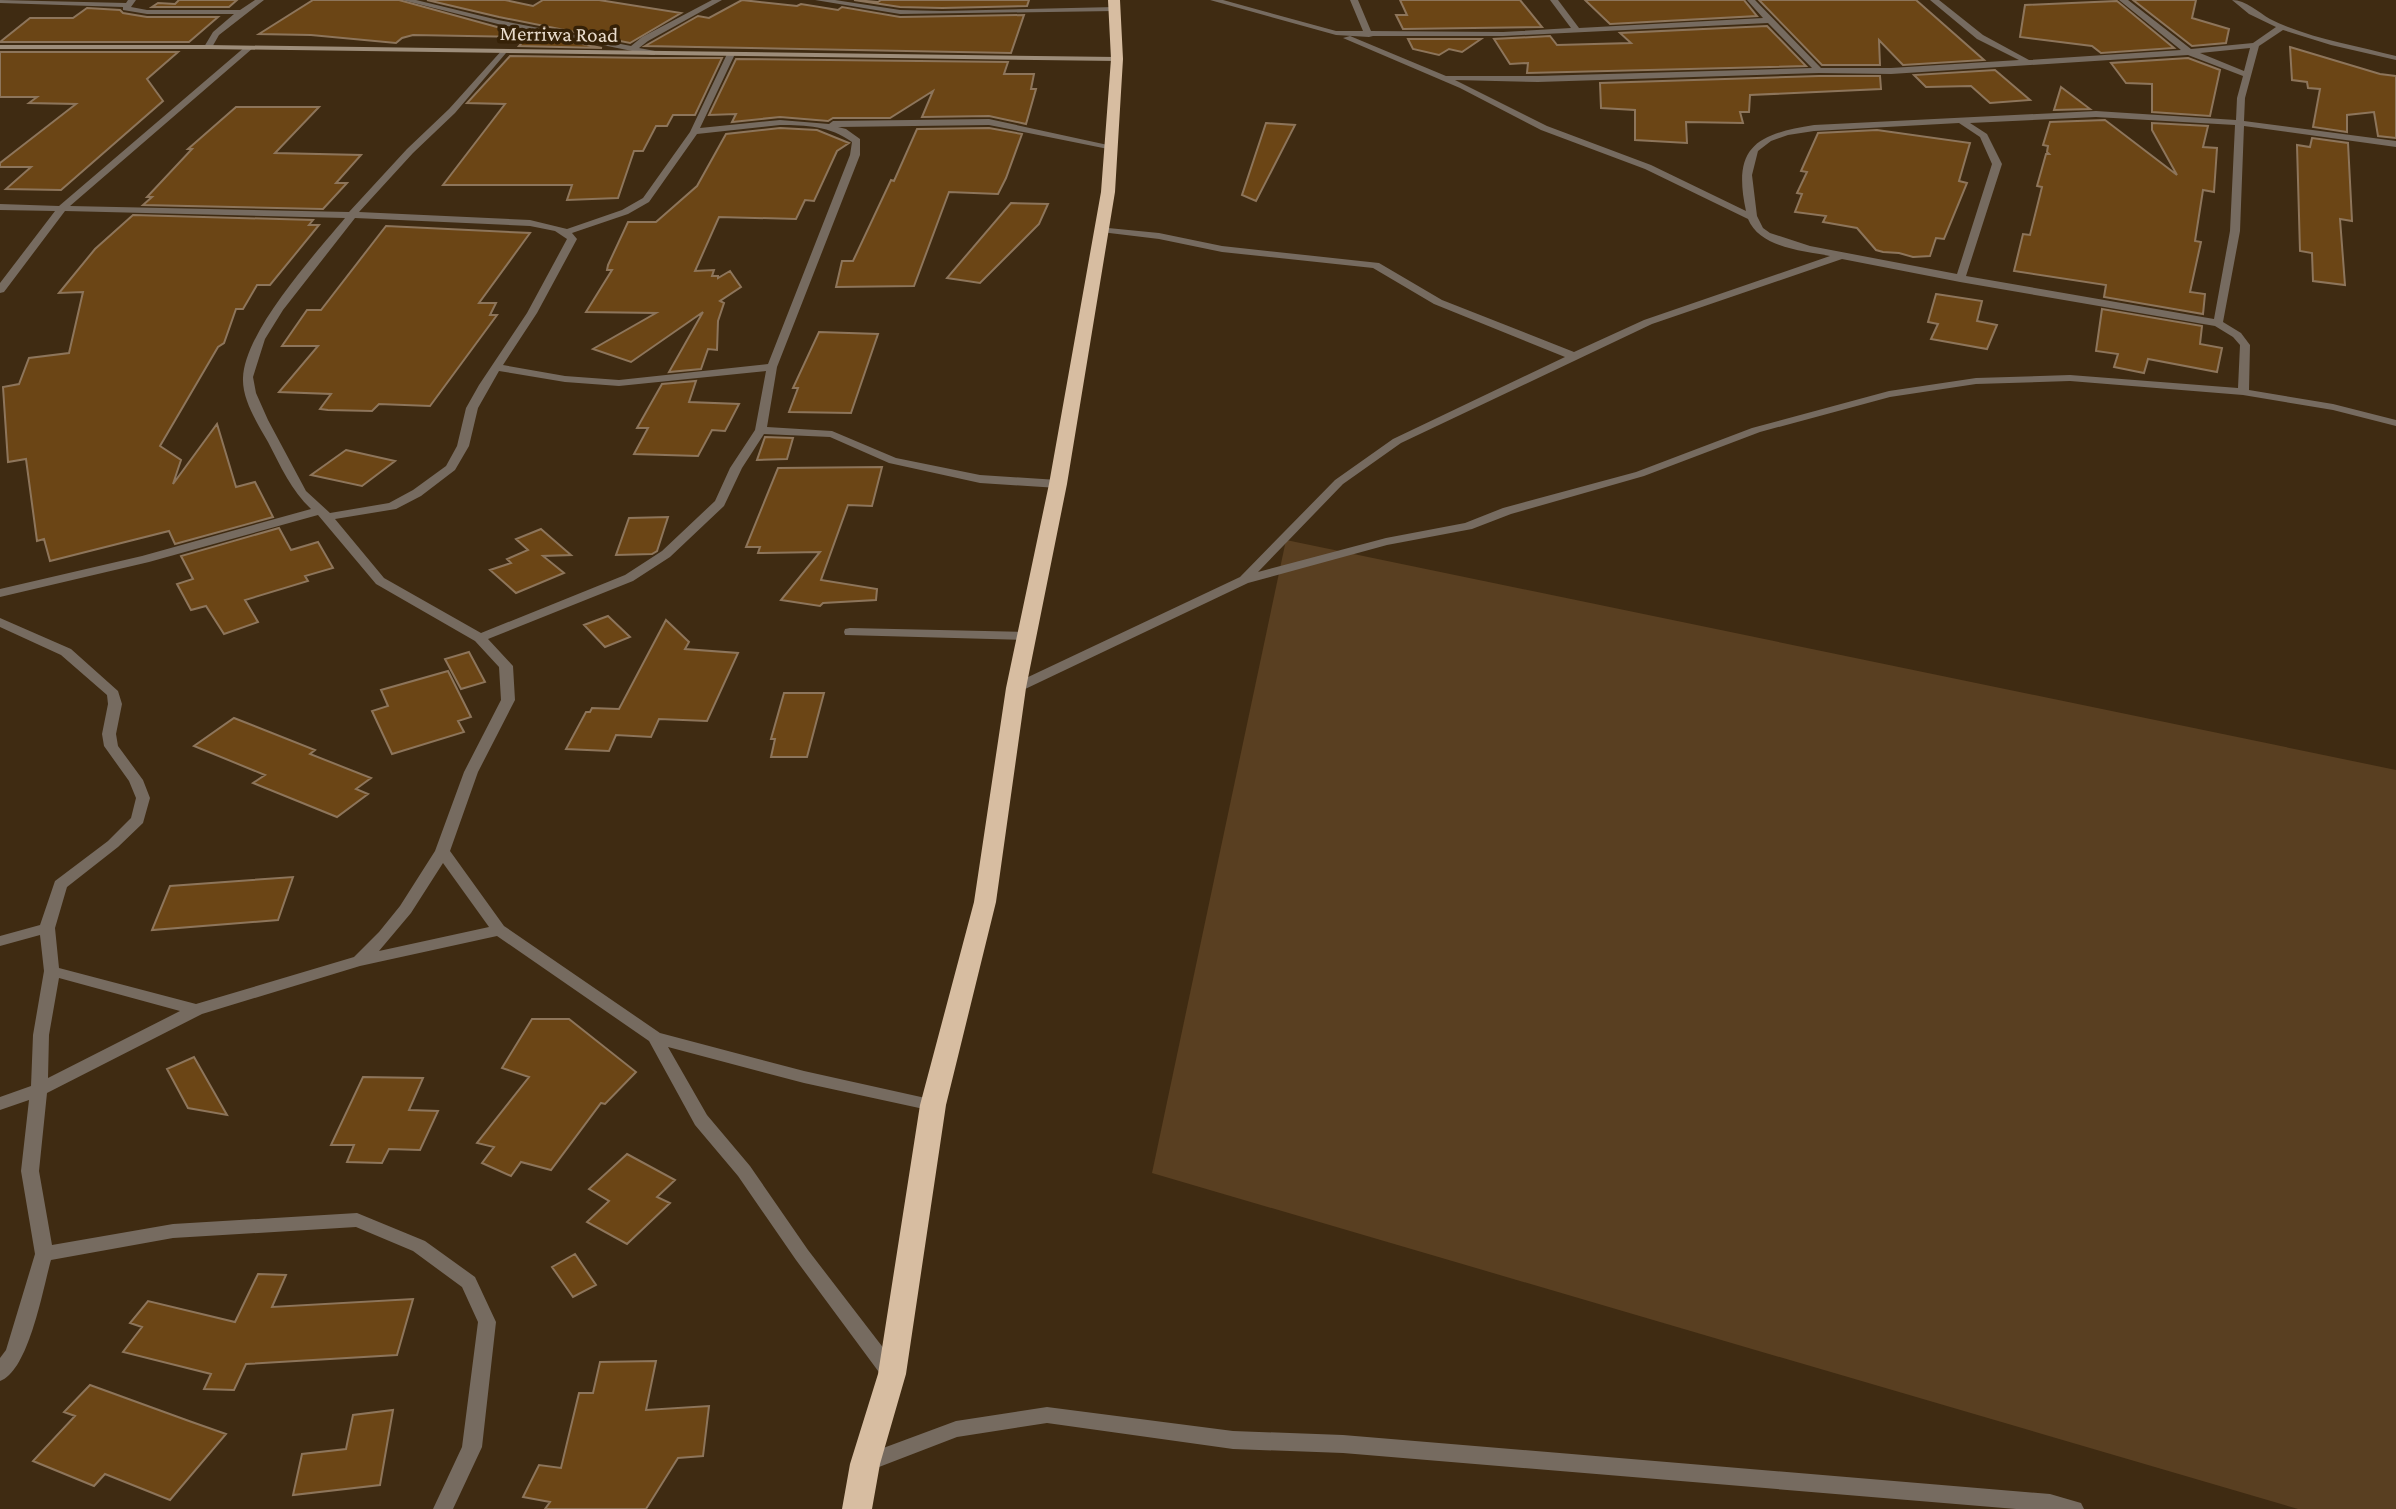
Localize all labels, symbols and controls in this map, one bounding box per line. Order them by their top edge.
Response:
street label: Merriwa Road [499,21,619,47]

